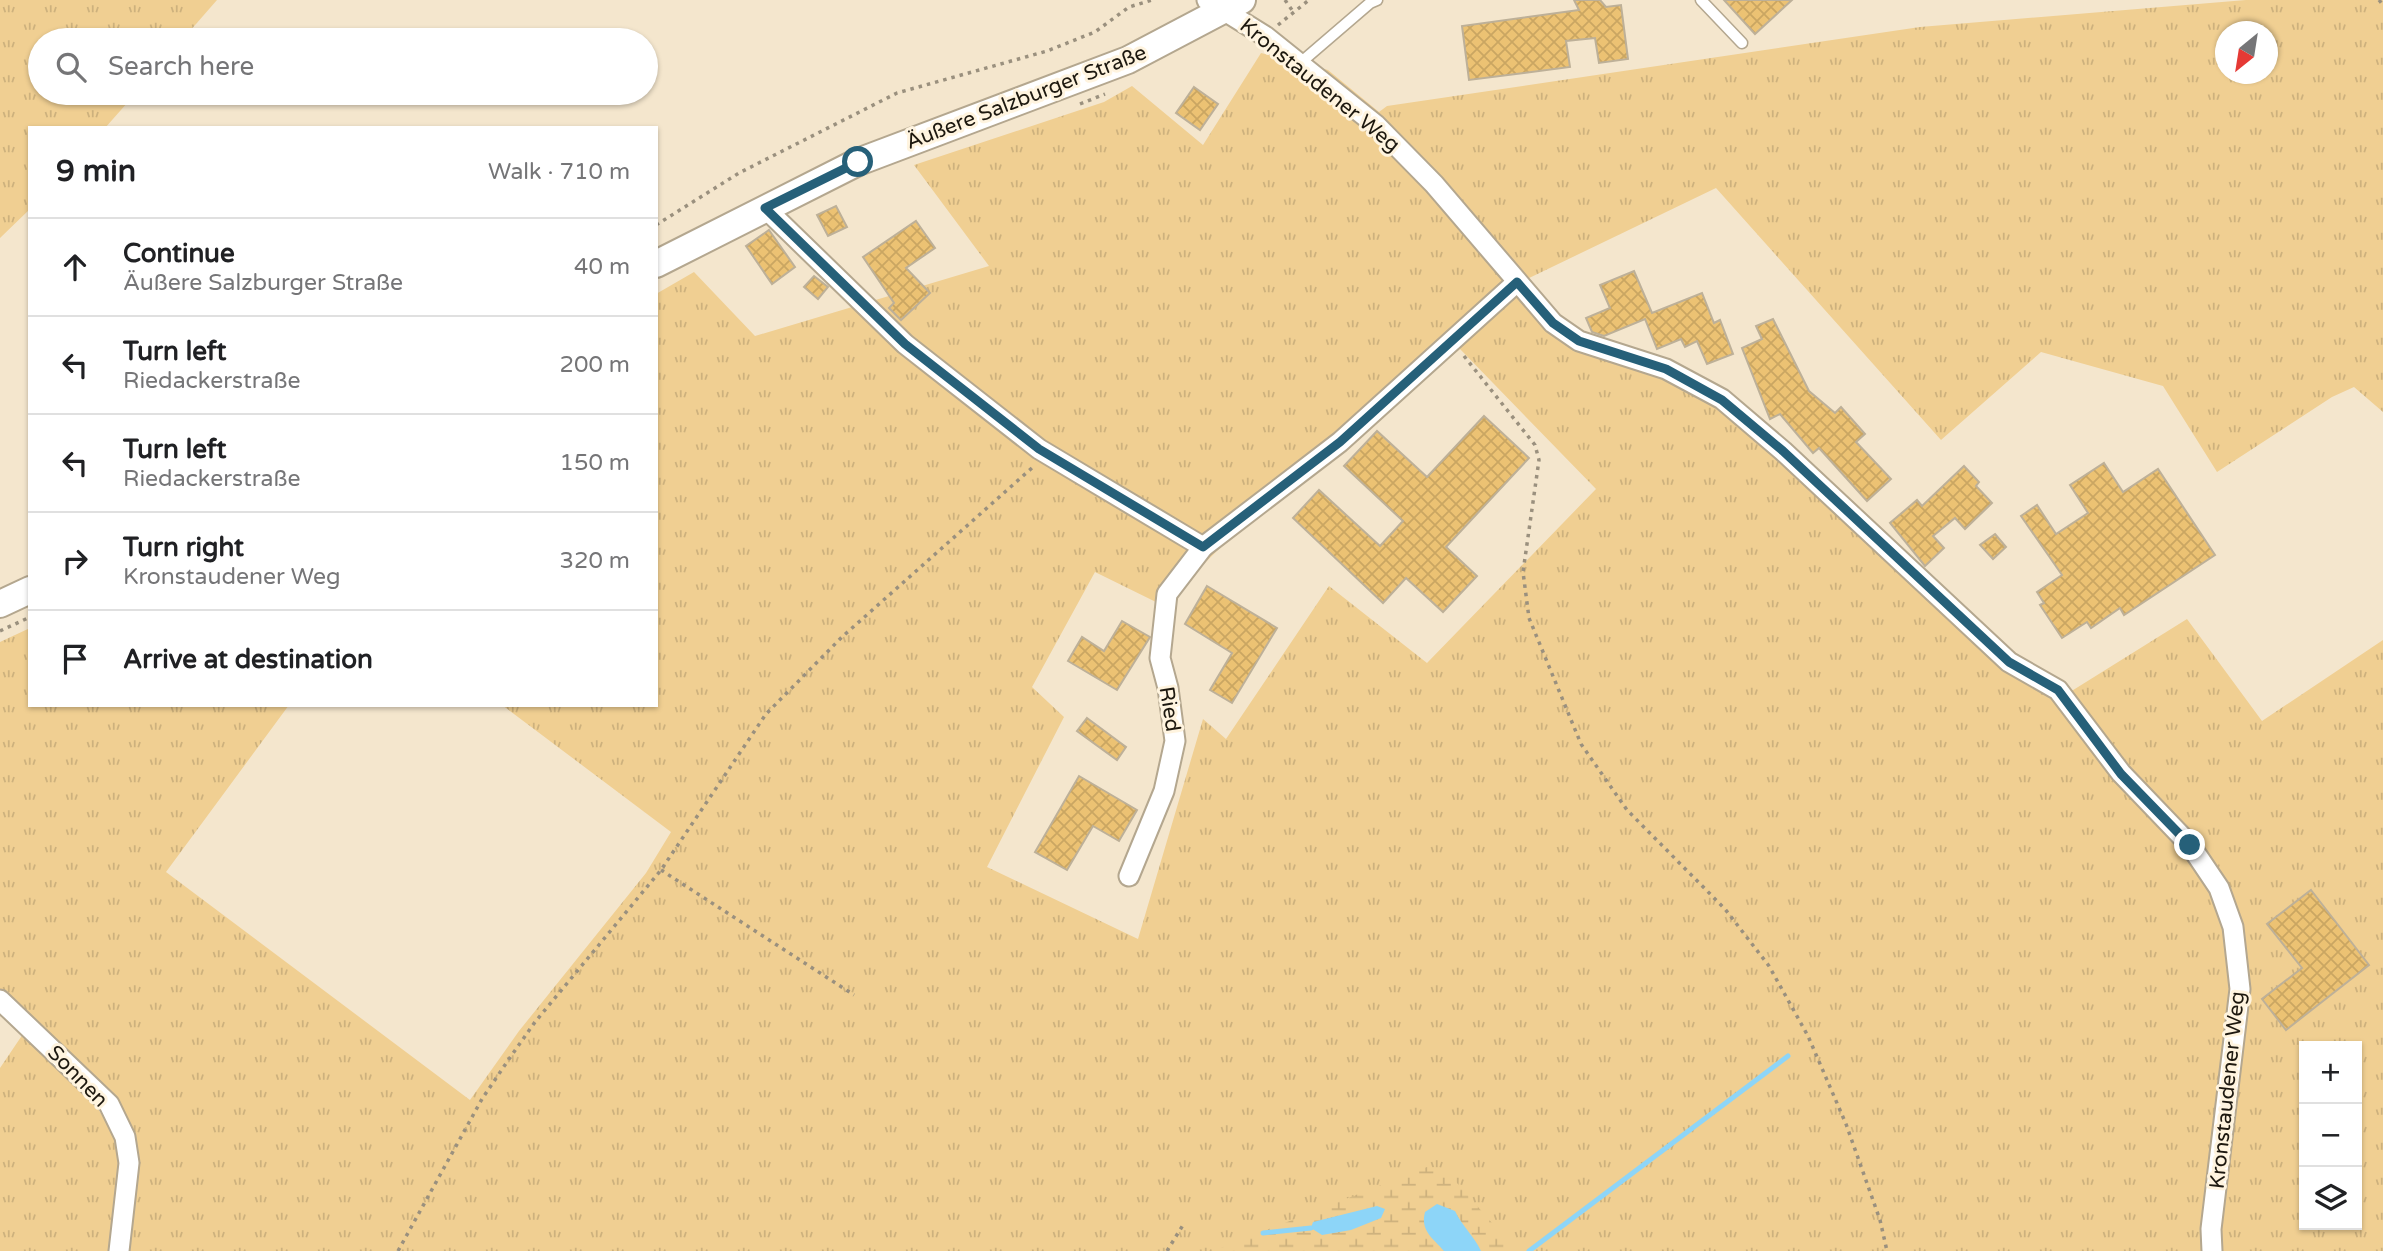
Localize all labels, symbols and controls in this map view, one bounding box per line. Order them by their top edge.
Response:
street label: Kronstaudener Weg [1235,13,1405,158]
north arrow [2215,21,2278,84]
search box [28,28,658,105]
street label: Äußere Salzburger Straße [902,40,1150,155]
icon: search [52,48,90,86]
text: Search here [108,51,254,82]
route start [842,146,873,177]
text: 9 min [56,153,136,190]
text: Walk · 710 m [488,158,630,186]
text: Continue [123,238,235,269]
icon: ahead [56,248,94,286]
text: 40 m [574,253,630,281]
text: Äußere Salzburger Straße [123,269,403,297]
text: Turn left [123,336,226,367]
icon: left [56,346,94,384]
text: 200 m [560,351,630,379]
text: Riedackerstraße [123,367,300,395]
text: Turn left [123,434,226,465]
icon: left [56,444,94,482]
text: 150 m [560,449,630,477]
text: Riedackerstraße [123,465,300,493]
text: Turn right [123,532,244,563]
icon: right [56,542,94,580]
text: 320 m [560,547,630,575]
text: Kronstaudener Weg [123,563,341,591]
icon: arrive [56,640,94,678]
text: Arrive at destination [123,644,373,675]
street label: Ried [1154,685,1185,733]
route end [2174,829,2205,860]
street label: Kronstaudener Weg [2205,990,2250,1190]
street label: Sonnen [42,1040,113,1112]
map controls [2299,1041,2362,1230]
button: + [2299,1041,2362,1104]
button: − [2299,1104,2362,1167]
button: layers [2299,1167,2362,1230]

